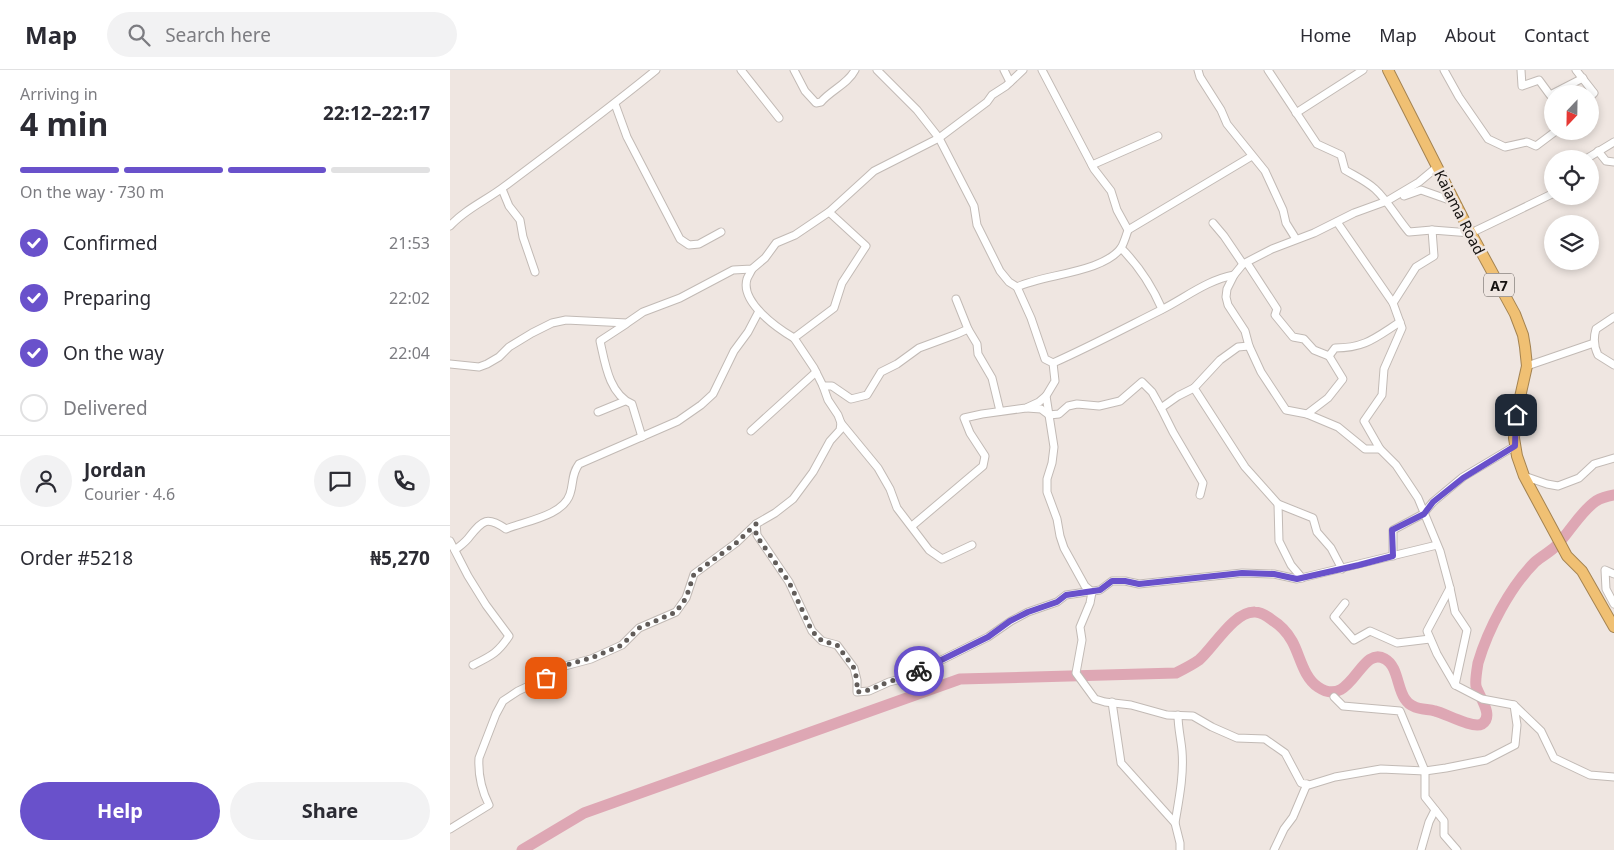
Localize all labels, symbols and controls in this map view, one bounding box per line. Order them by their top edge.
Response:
search box [107,12,457,57]
text: Map [25,18,77,51]
icon: search [125,21,153,49]
text: Search here [165,22,271,48]
text: Home [1300,23,1351,47]
text: Map [1379,23,1417,47]
text: About [1445,23,1496,47]
text: Contact [1524,23,1589,47]
text: Arriving in [20,83,98,105]
north arrow [1544,85,1599,140]
map controls [1544,85,1599,270]
text: 22:12–22:17 [323,100,430,126]
text: 4 min [20,102,108,145]
button: locate [1544,150,1599,205]
street label: Kaiama Road [1430,166,1490,258]
text: On the way · 730 m [20,181,164,203]
button: layers [1544,215,1599,270]
icon: check [20,229,48,257]
text: Confirmed [63,230,158,256]
text: 21:53 [389,232,430,254]
road number: A7 [1484,274,1514,296]
icon: check [20,284,48,312]
text: Preparing [63,285,151,311]
text: 22:02 [389,287,430,309]
icon: check [20,339,48,367]
text: On the way [63,340,164,366]
text: 22:04 [389,342,430,364]
pin [1495,394,1537,436]
text: Delivered [63,395,148,421]
icon: home [1502,401,1530,429]
button: person [20,455,72,507]
button: chat [314,455,366,507]
button: phone [378,455,430,507]
text: Jordan [84,457,146,483]
text: Courier · 4.6 [84,483,175,505]
text: Order #5218 [20,545,133,571]
text: ₦5,270 [370,545,430,571]
courier [894,646,944,696]
pin [525,657,567,699]
icon: bike [905,657,933,685]
icon: bag [532,664,560,692]
button: Help [20,782,220,840]
button: Share [230,782,430,840]

